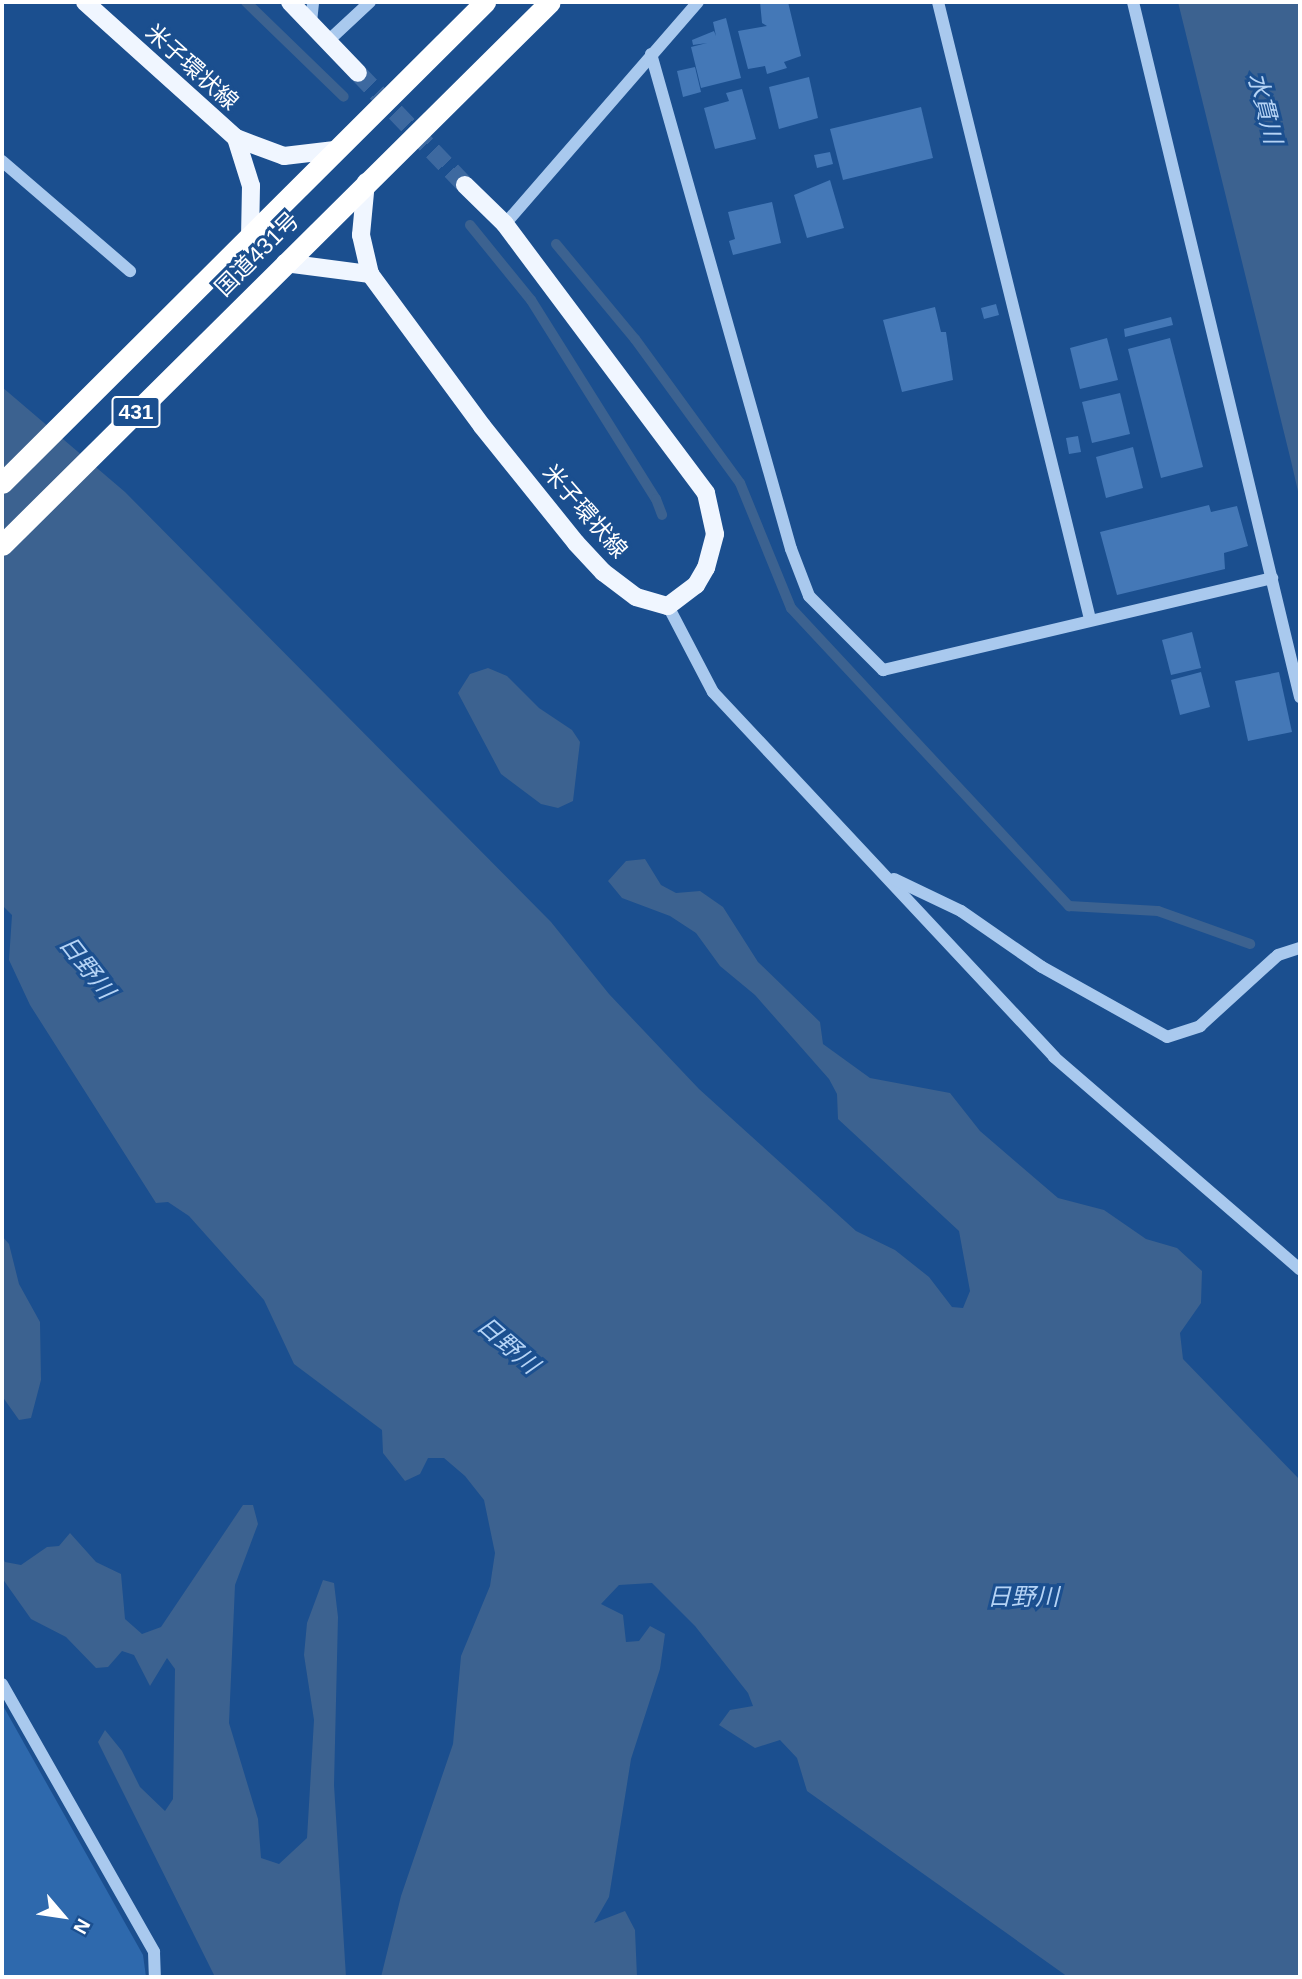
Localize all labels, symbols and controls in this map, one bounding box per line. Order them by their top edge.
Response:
street label: 米子環状線 [140,18,244,116]
water label: 水貫川 [1242,70,1288,146]
street label: 国道431号 [209,206,305,302]
road number: 431 [110,394,162,430]
street label: 米子環状線 [537,459,633,563]
water label: 日野川 [53,930,121,1004]
water label: 日野川 [471,1311,545,1379]
water label: 日野川 [987,1583,1059,1611]
north arrow [28,1881,98,1951]
text: N [69,1915,94,1938]

